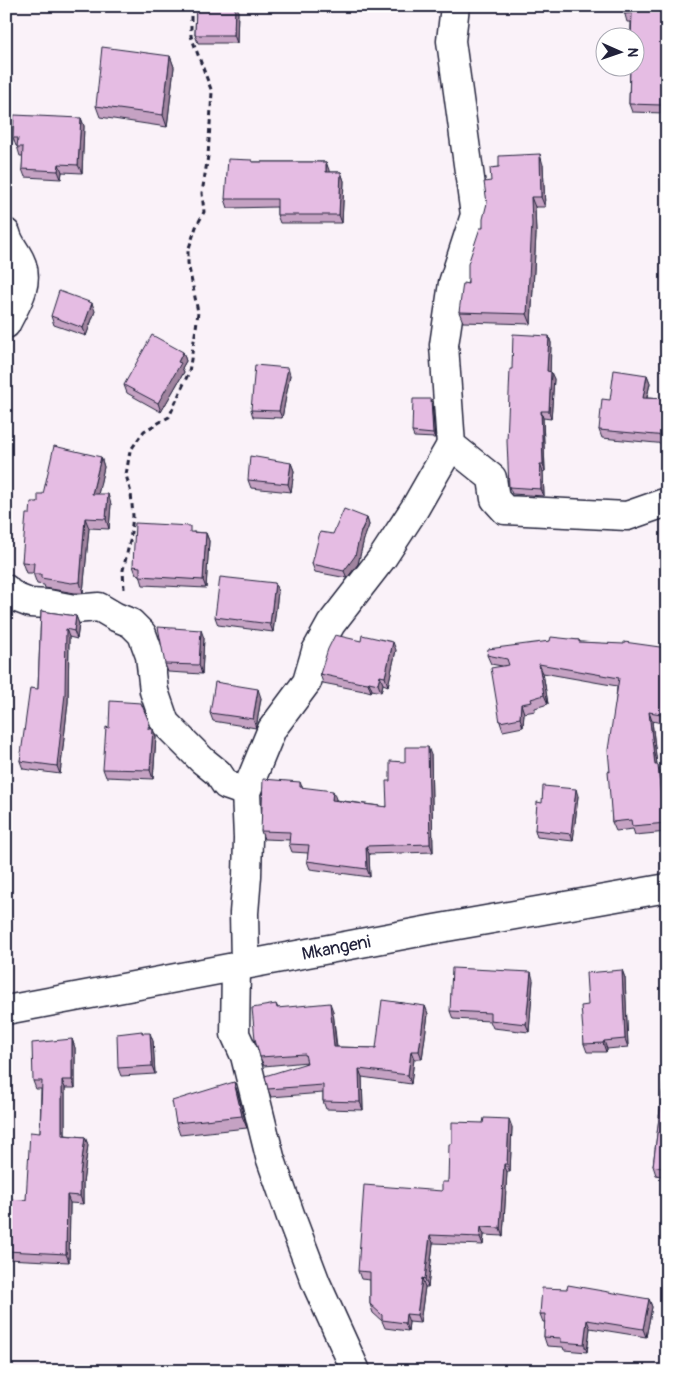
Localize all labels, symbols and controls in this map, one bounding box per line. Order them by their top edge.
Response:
north arrow [596,28,646,78]
text: N [624,47,641,57]
street label: Mkangeni [300,930,373,966]

